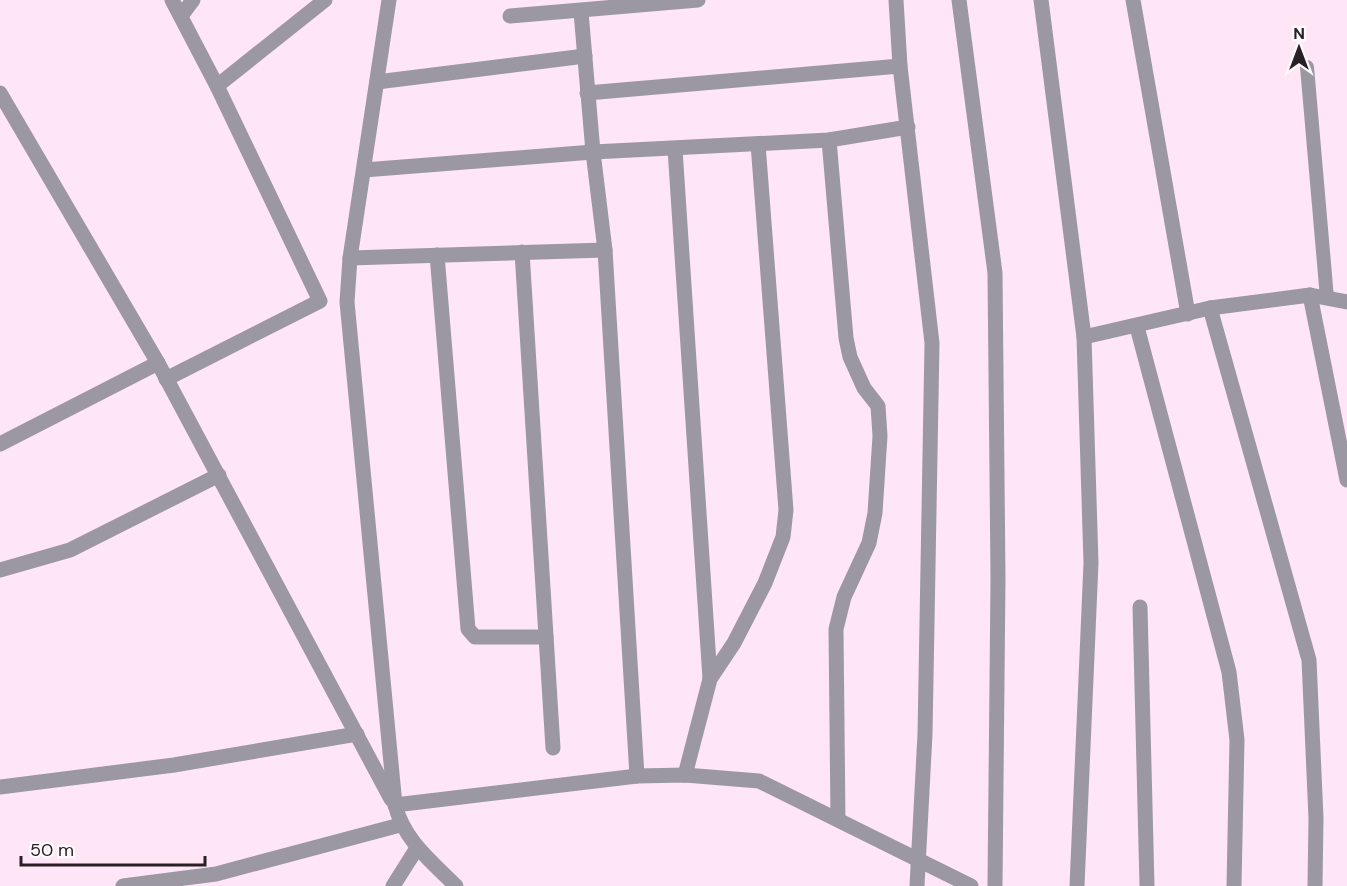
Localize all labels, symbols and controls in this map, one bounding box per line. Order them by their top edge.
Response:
north arrow [1269,18,1329,78]
text: N [1293,23,1305,44]
scale bar [21,829,206,867]
text: 50 m [30,838,74,862]

